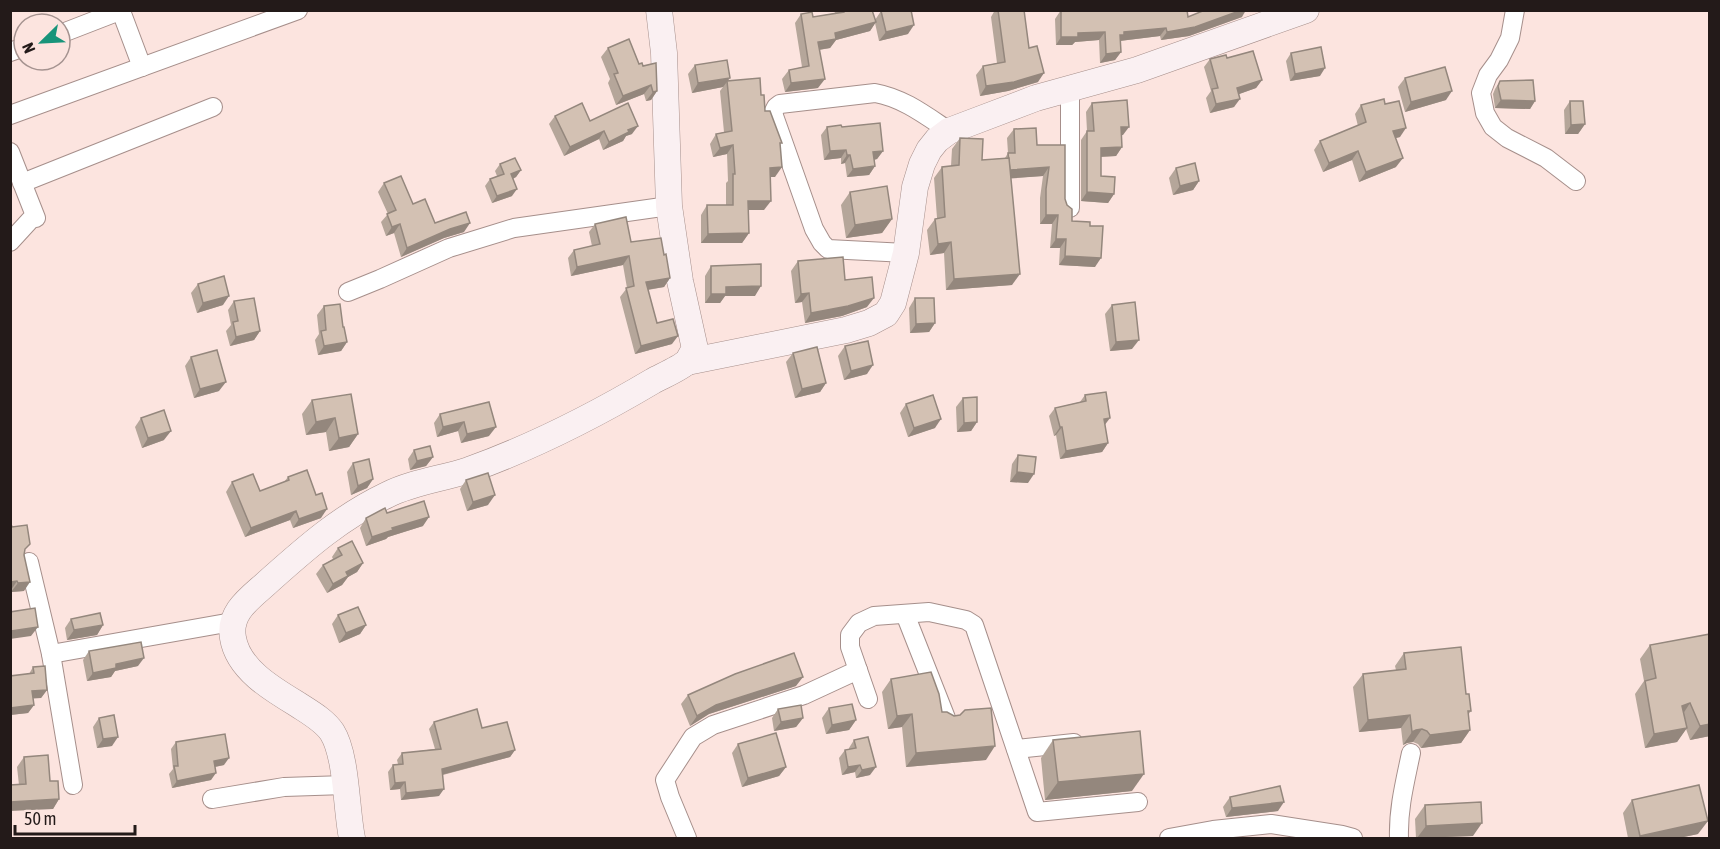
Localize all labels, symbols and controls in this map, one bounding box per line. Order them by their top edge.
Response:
north arrow [12,12,72,72]
text: N [18,40,38,56]
scale bar [15,798,135,836]
text: 50 m [24,808,56,829]

